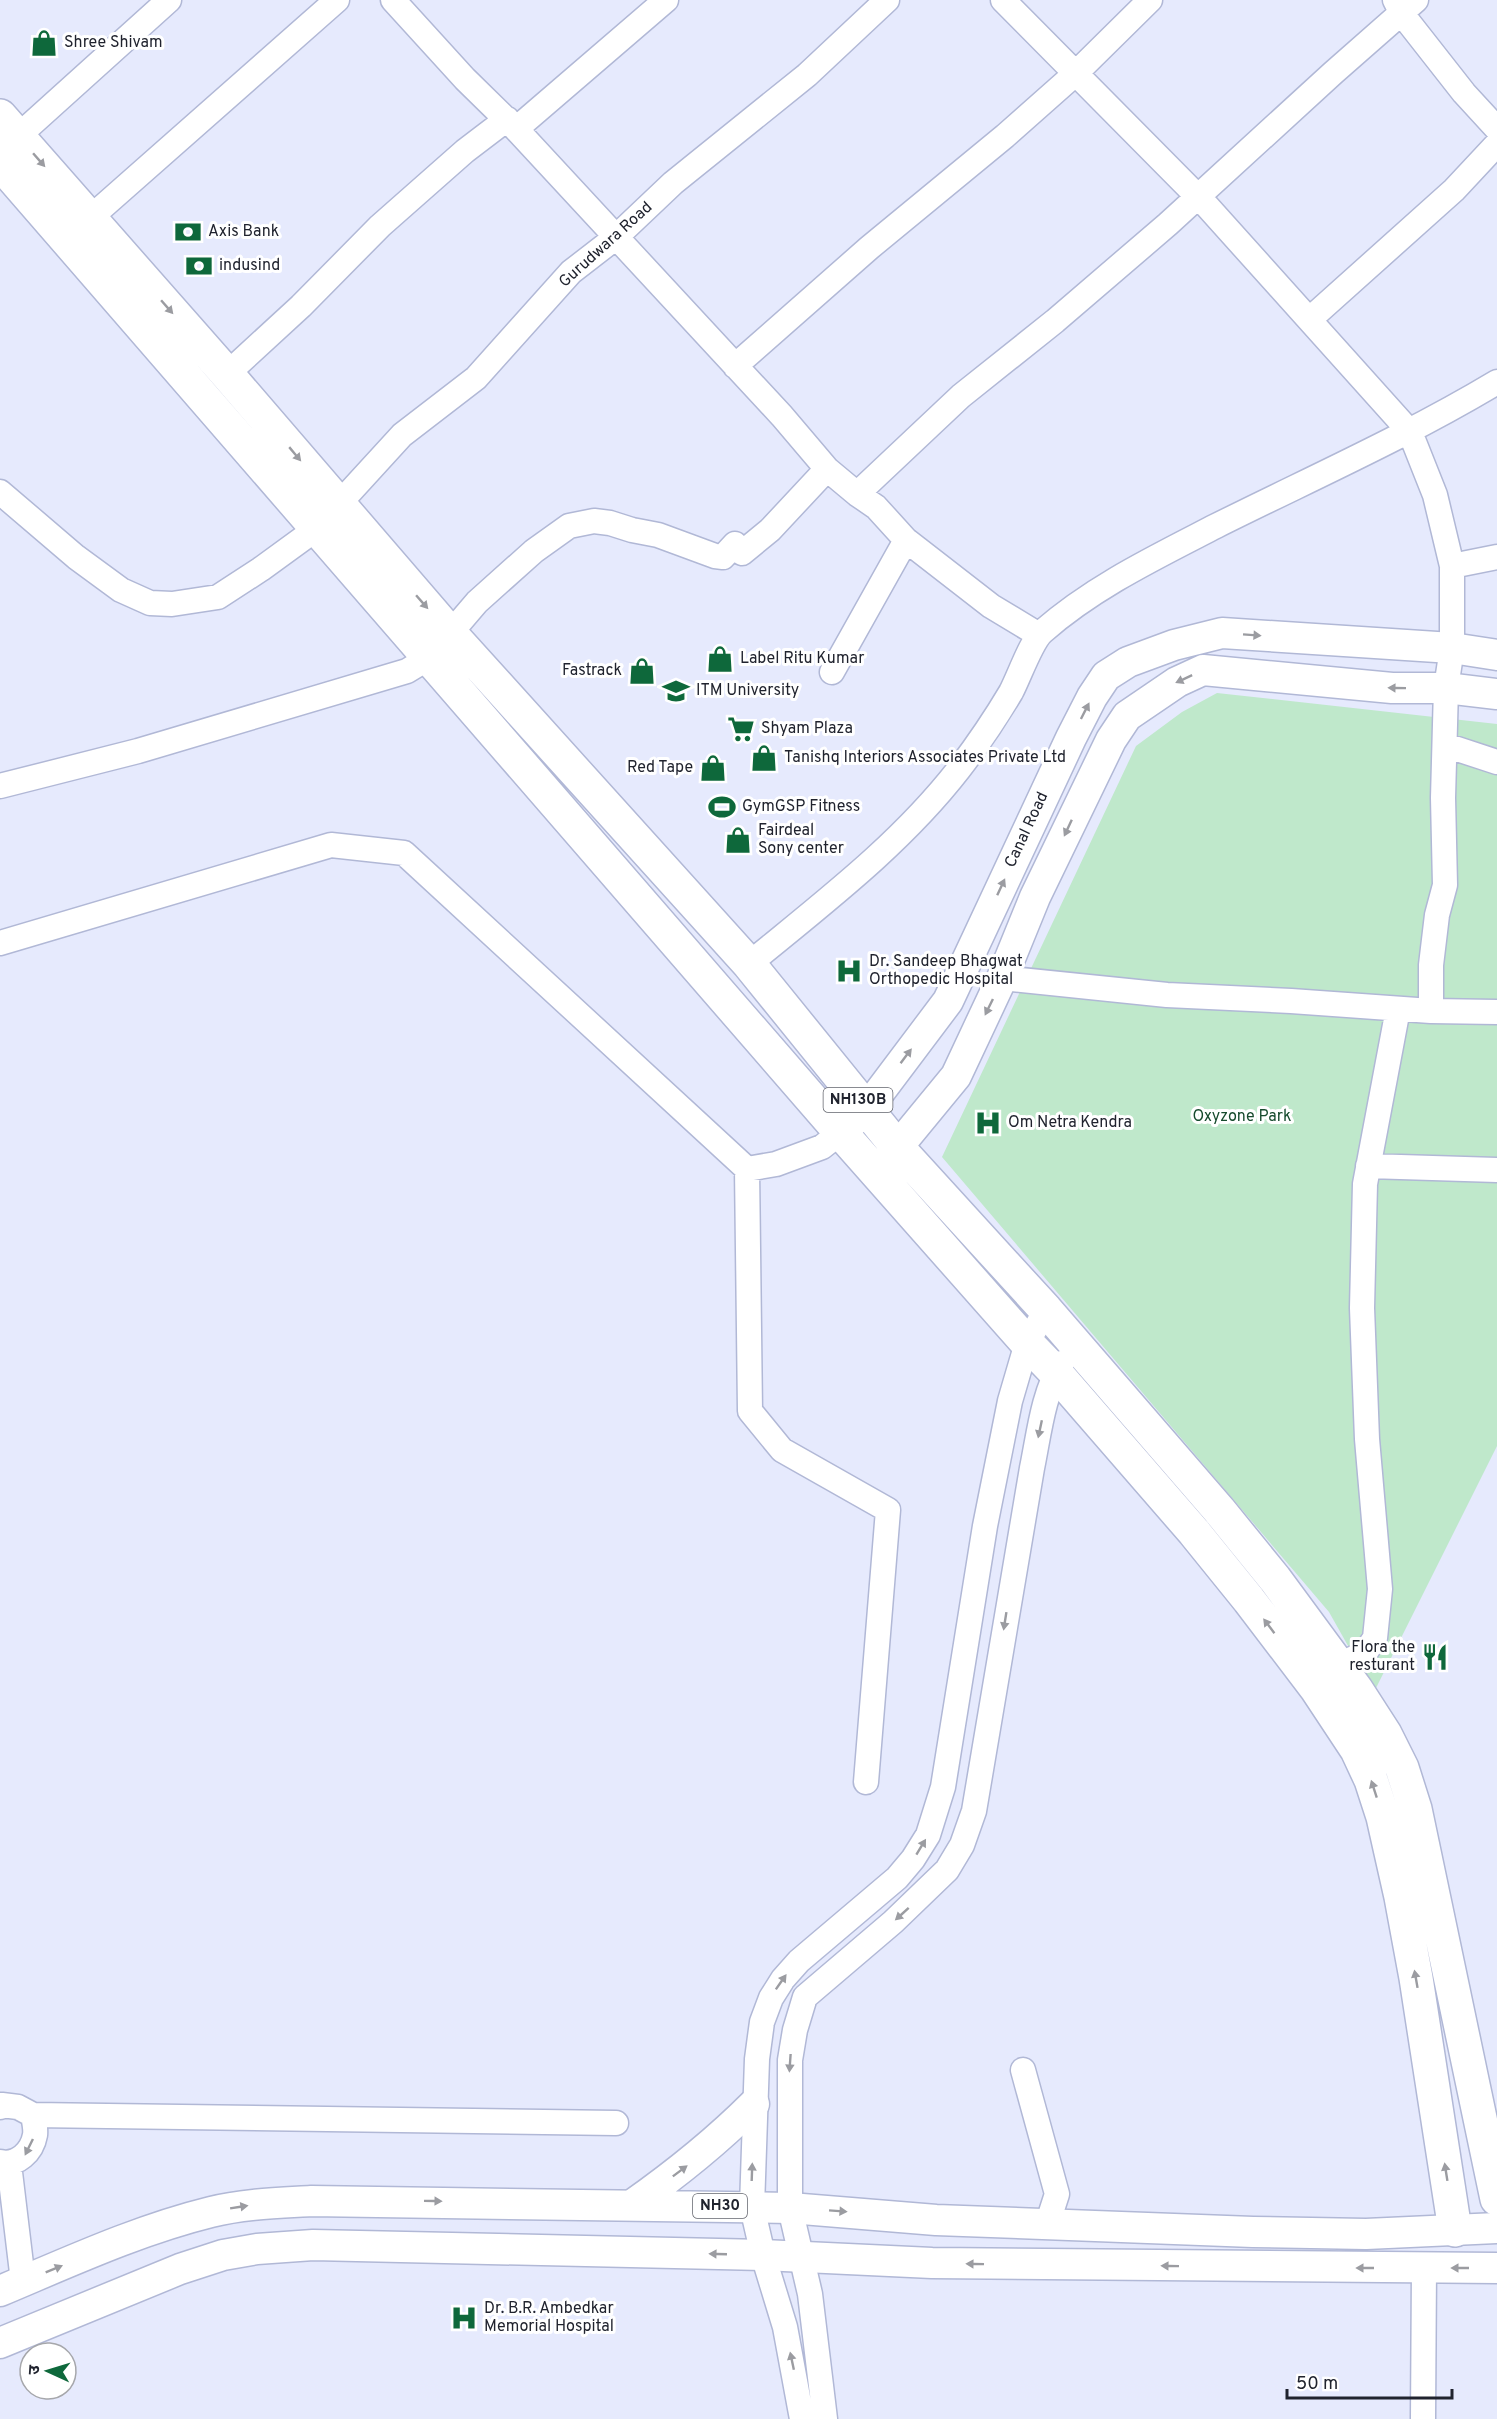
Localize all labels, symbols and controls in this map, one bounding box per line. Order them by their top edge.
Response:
shop icon: Shree Shivam [29,28,59,58]
place label: Shree Shivam [64,33,163,53]
one-way arrow [32,152,45,168]
street label: Gurudwara Road [555,198,657,292]
bank icon: Axis Bank [173,217,203,247]
place label: Axis Bank [208,222,279,242]
bank icon: indusind [184,251,214,281]
place label: indusind [219,256,280,276]
one-way arrow [161,299,174,314]
one-way arrow [288,446,301,461]
one-way arrow [415,594,428,609]
one-way arrow [1242,630,1261,640]
shop icon: Label Ritu Kumar [705,644,735,674]
place label: Label Ritu Kumar [740,649,864,669]
shop icon: Fastrack [627,656,657,686]
place label: Fastrack [562,661,622,681]
one-way arrow [1175,674,1192,683]
school or university icon: ITM University [661,676,691,706]
place label: ITM University [696,681,799,701]
one-way arrow [1387,683,1406,693]
one-way arrow [1079,702,1089,720]
supermarket icon: Shyam Plaza [726,714,756,744]
place label: Shyam Plaza [761,719,853,739]
shop icon: Tanishq Interiors Associates Private Ltd [749,743,779,773]
place label: Tanishq Interiors Associates Private Ltd [784,748,1066,768]
shop icon: Red Tape [698,753,728,783]
place label: Red Tape [627,758,693,778]
street label: Canal Road [1001,789,1053,871]
sports icon: GymGSP Fitness [707,792,737,822]
place label: GymGSP Fitness [742,797,860,817]
one-way arrow [1063,820,1072,837]
place label: Fairdeal Sony center [758,821,844,859]
shop icon: Fairdeal Sony center [723,825,753,855]
one-way arrow [996,878,1005,895]
place label: Dr. Sandeep Bhagwat Orthopedic Hospital [869,952,1023,990]
hospital icon: Dr. Sandeep Bhagwat Orthopedic Hospital [834,956,864,986]
one-way arrow [984,998,993,1015]
one-way arrow [900,1049,912,1064]
road number: NH130B [824,1088,892,1112]
park label: Oxyzone Park [1193,1107,1291,1127]
hospital icon: Om Netra Kendra [973,1108,1003,1138]
place label: Om Netra Kendra [1008,1113,1132,1133]
one-way arrow [1035,1420,1044,1439]
one-way arrow [1000,1612,1009,1631]
one-way arrow [1263,1618,1275,1634]
place label: Flora the resturant [1349,1638,1415,1676]
restaurant icon: Flora the resturant [1420,1642,1450,1672]
one-way arrow [1369,1780,1378,1798]
one-way arrow [915,1839,926,1855]
one-way arrow [895,1907,910,1920]
one-way arrow [1411,1970,1420,1989]
one-way arrow [775,1974,787,1990]
one-way arrow [786,2053,795,2072]
one-way arrow [24,2139,34,2156]
one-way arrow [748,2162,757,2181]
one-way arrow [1441,2163,1450,2182]
one-way arrow [672,2165,688,2177]
road number: NH30 [693,2194,747,2218]
one-way arrow [424,2197,443,2206]
one-way arrow [229,2203,248,2212]
one-way arrow [829,2206,848,2216]
one-way arrow [708,2249,727,2259]
one-way arrow [966,2259,985,2268]
one-way arrow [1161,2261,1180,2271]
one-way arrow [1356,2263,1375,2273]
one-way arrow [1451,2263,1470,2273]
one-way arrow [45,2264,63,2273]
place label: Dr. B.R. Ambedkar Memorial Hospital [484,2299,614,2337]
hospital icon: Dr. B.R. Ambedkar Memorial Hospital [449,2303,479,2333]
north arrow [18,2341,78,2401]
one-way arrow [787,2352,796,2371]
scale bar [1287,2362,1452,2400]
text: उ [25,2364,45,2375]
text: 50 m [1296,2373,1338,2396]

